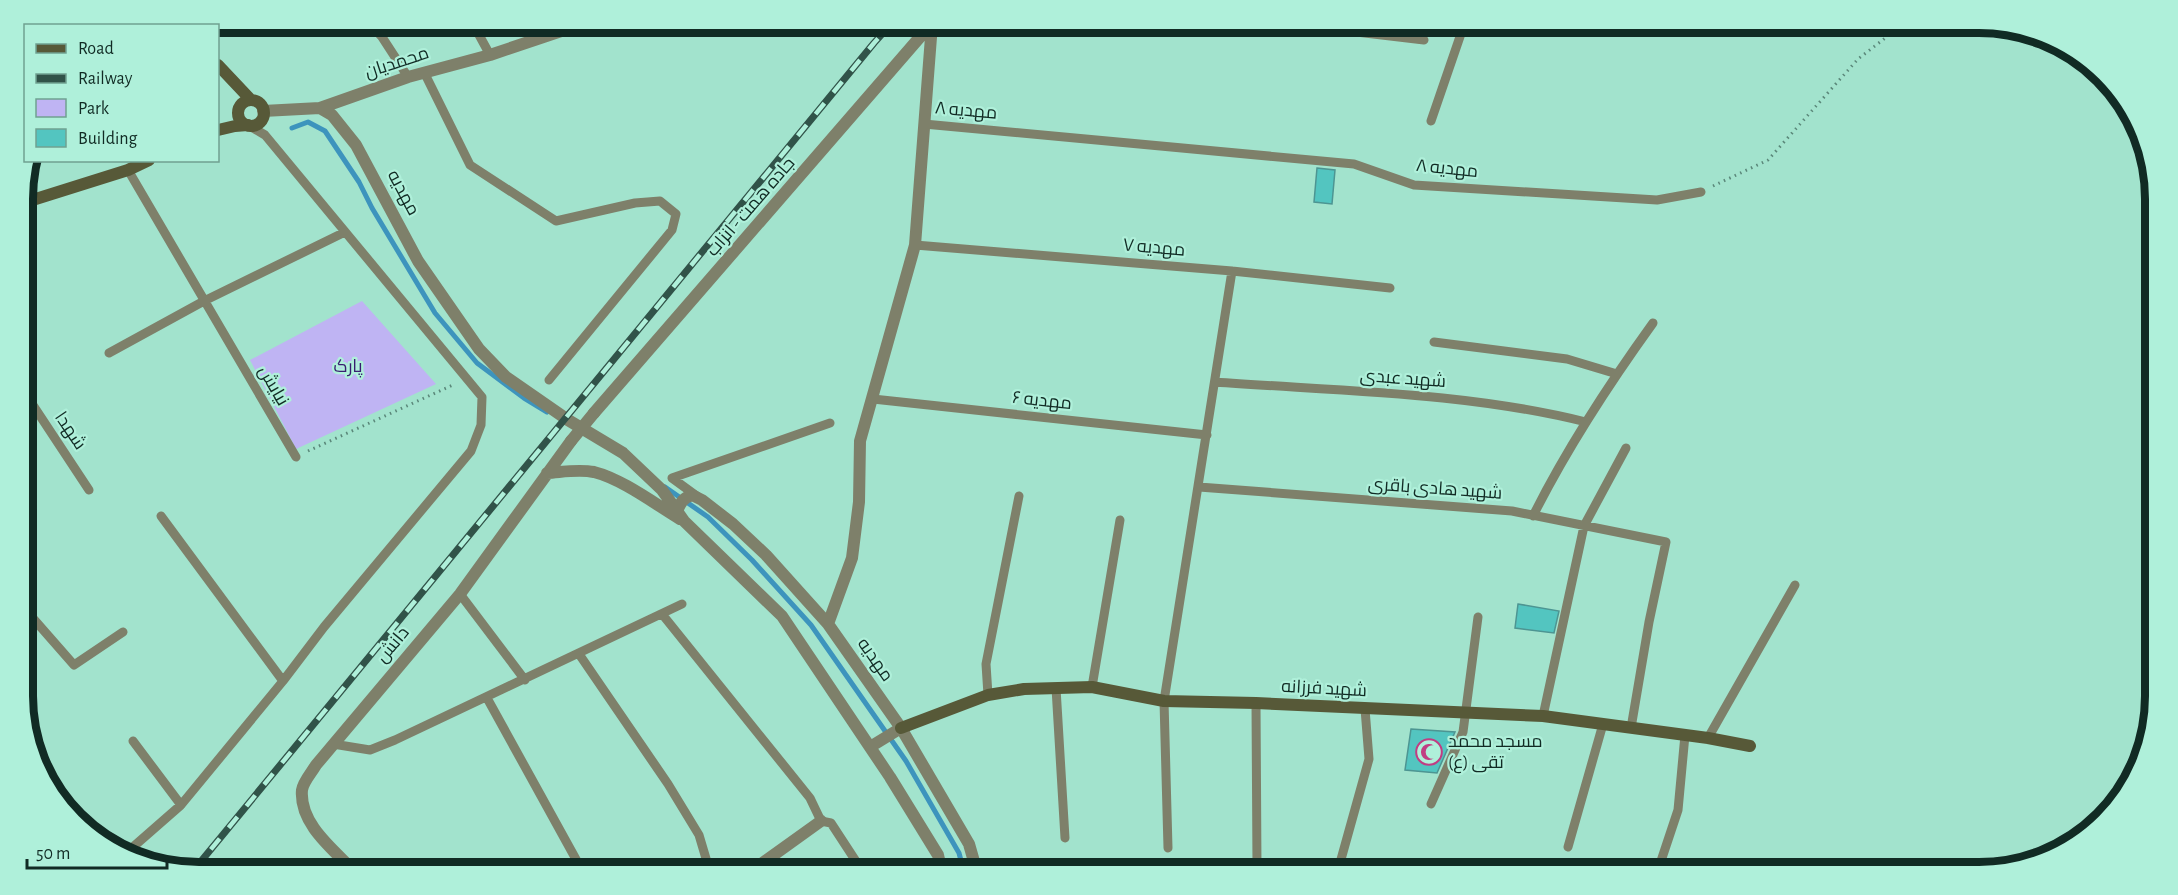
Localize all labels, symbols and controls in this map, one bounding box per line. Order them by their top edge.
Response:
legend [24,24,219,162]
text: Road [78,40,114,58]
street label: محمدیان [363,44,432,83]
text: Railway [78,70,133,88]
street label: مهدیه ۸ [934,99,998,124]
text: Park [78,100,110,118]
text: Building [78,130,138,148]
street label: جاده همت - انزاب [703,154,799,260]
street label: مهدیه ۸ [1415,157,1479,182]
street label: مهدیه [383,167,422,219]
street label: مهدیه ۷ [1122,236,1186,261]
park label: پارک [334,358,363,378]
street label: نیایش [254,363,292,409]
street label: شهید عبدی [1359,366,1447,392]
street label: مهدیه ۶ [1011,389,1073,414]
street label: شهدا [50,408,90,454]
street label: شهید هادی باقری [1367,474,1503,504]
street label: دانش [372,623,414,667]
street label: مهدیه [853,635,896,686]
street label: شهید فرزانه [1281,677,1367,701]
place label: مسجد محمد تقی (ع) [1448,733,1543,774]
mosque icon: مسجد محمد تقی (ع) [1414,737,1444,767]
scale bar [27,832,166,870]
text: 50 m [36,845,70,863]

